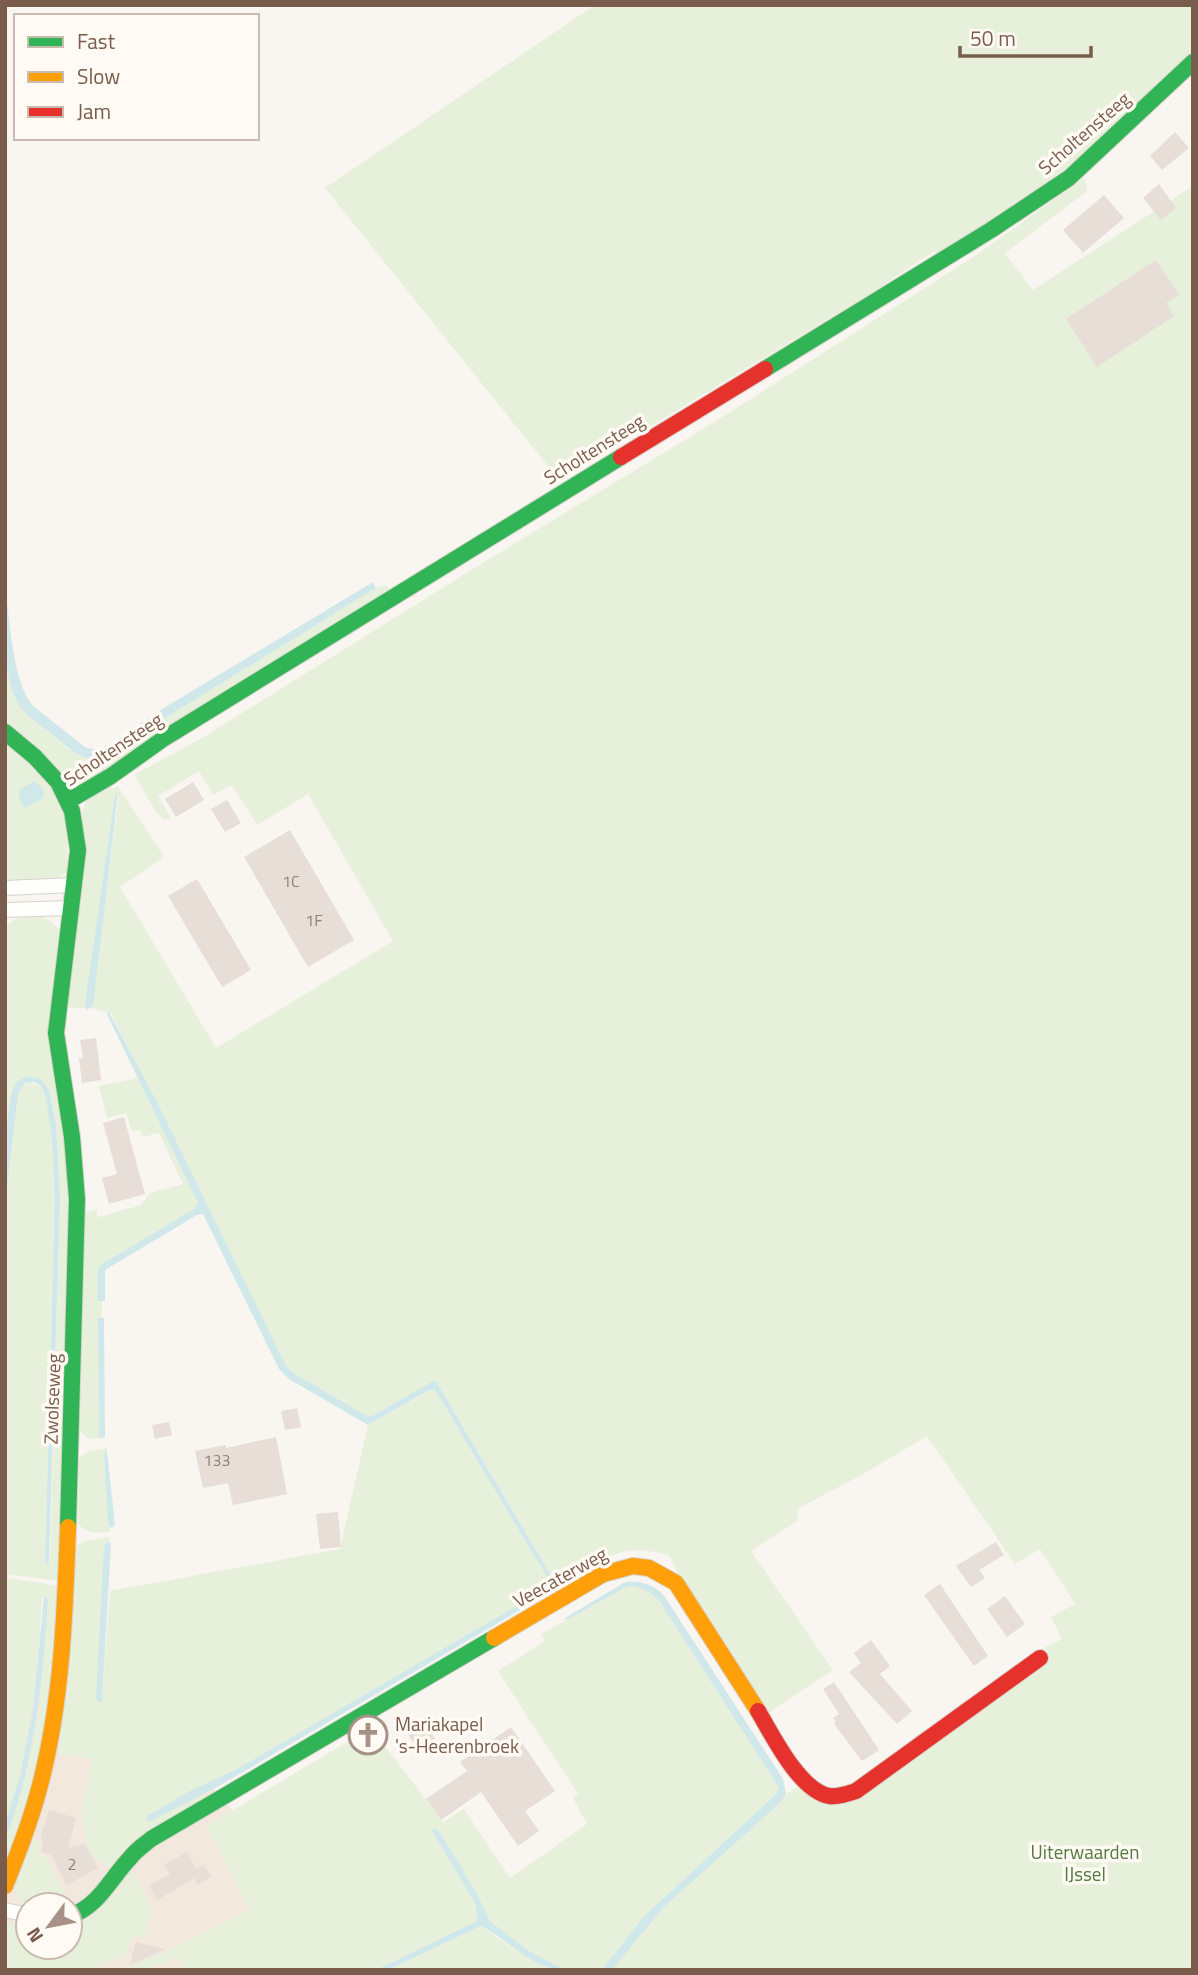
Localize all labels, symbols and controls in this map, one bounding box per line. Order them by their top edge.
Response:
legend [14,14,259,140]
scale bar [960,14,1091,58]
text: 50 m [970,22,1016,54]
text: Fast [77,25,116,57]
text: Slow [77,60,120,92]
street label: Scholtensteeg [1031,84,1136,181]
text: Jam [77,95,111,127]
street label: Scholtensteeg [538,406,650,491]
street label: Scholtensteeg [57,705,168,793]
house number: 1C [282,869,300,893]
house number: 1F [305,908,323,932]
street label: Zwolseweg [35,1353,68,1445]
house number: 133 [204,1448,230,1472]
street label: Veecaterweg [507,1539,612,1614]
place label: Mariakapel 's-Heerenbroek [395,1709,519,1760]
church icon: Mariakapel 's-Heerenbroek [347,1714,389,1756]
park label: Uiterwaarden IJssel [1031,1837,1139,1888]
house number: 2 [68,1852,76,1876]
north arrow [14,1891,84,1961]
text: N [18,1922,50,1949]

